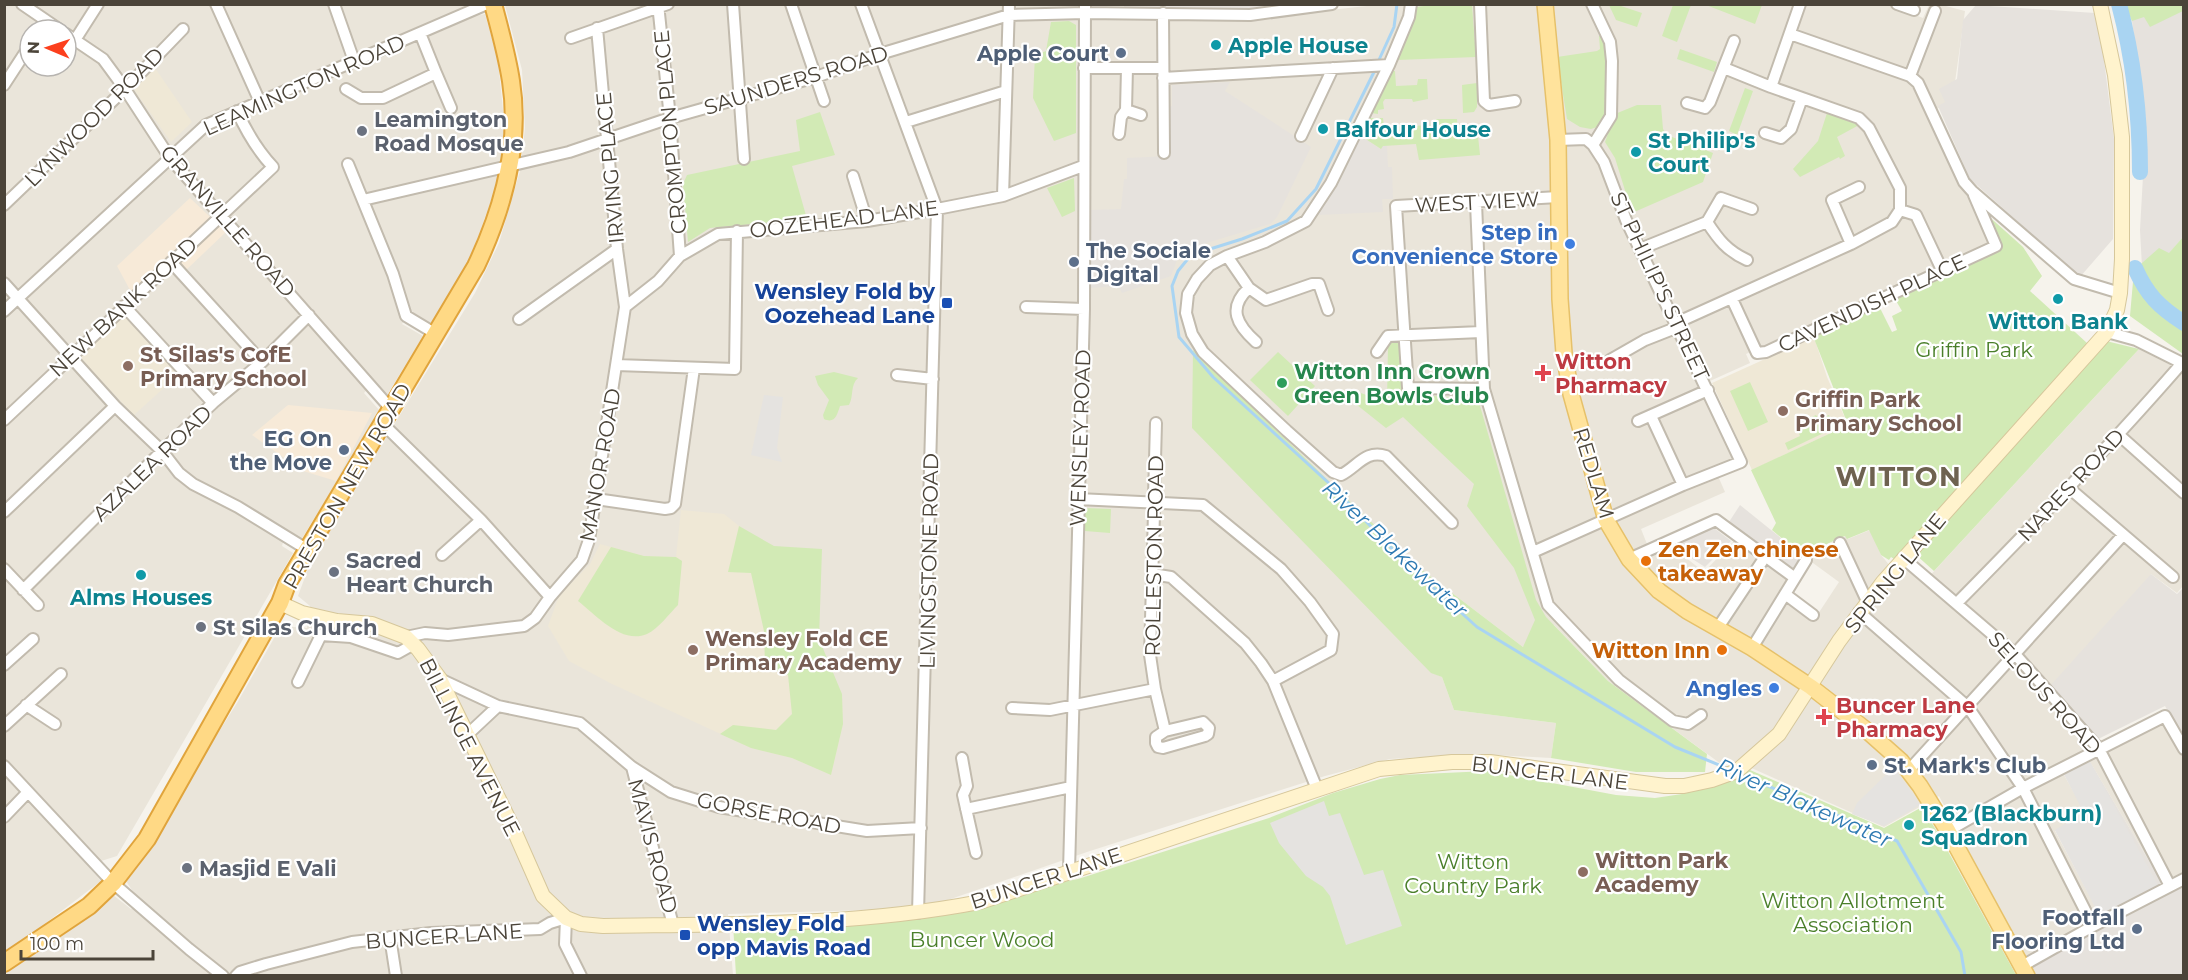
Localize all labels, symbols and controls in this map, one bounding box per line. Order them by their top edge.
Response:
north arrow [18,18,78,78]
street label: LEAMINGTON ROAD [199,29,409,141]
street label: CROMPTON PLACE [649,29,691,235]
place label: Apple House [1227,33,1368,58]
marker: Apple House [1209,38,1223,52]
street label: SAUNDERS ROAD [701,40,891,120]
place label: Apple Court [976,41,1109,66]
street label: LYNWOOD ROAD [19,42,169,192]
marker: Apple Court [1114,46,1128,60]
street label: IRVING PLACE [591,91,629,245]
place label: Leamington Road Mosque [374,107,524,156]
place label: Balfour House [1335,117,1491,142]
marker: Balfour House [1316,122,1330,136]
marker: Leamington Road Mosque [355,124,369,138]
place label: St Philip's Court [1648,128,1755,177]
street label: GRANVILLE ROAD [155,140,301,302]
marker: St Philip's Court [1629,145,1643,159]
street label: WEST VIEW [1414,186,1540,218]
street label: ST PHILIP'S STREET [1605,188,1715,384]
street label: OOZEHEAD LANE [748,195,940,243]
place label: Step in Convenience Store [1351,220,1558,269]
street label: NEW BANK ROAD [44,232,202,382]
marker: Step in Convenience Store [1563,237,1577,251]
place label: The Sociale Digital [1086,238,1211,287]
street label: CAVENDISH PLACE [1774,248,1970,358]
marker: The Sociale Digital [1067,255,1081,269]
place label: Wensley Fold by Oozehead Lane [754,279,935,328]
marker: Witton Bank [2051,292,2065,306]
marker: Wensley Fold by Oozehead Lane [940,296,954,310]
place label: Witton Bank [1988,309,2128,334]
park label: Griffin Park [1915,337,2033,362]
place label: St Silas's CofE Primary School [140,342,307,391]
street label: WENSLEY ROAD [1064,349,1096,527]
place label: Witton Pharmacy [1555,349,1667,398]
marker: St Silas's CofE Primary School [121,359,135,373]
place label: Witton Inn Crown Green Bowls Club [1294,359,1490,408]
marker: Witton Pharmacy [1536,366,1550,380]
marker: Witton Inn Crown Green Bowls Club [1275,376,1289,390]
street label: PRESTON NEW ROAD [278,379,416,593]
street label: MANOR ROAD [574,386,626,544]
place label: Griffin Park Primary School [1795,387,1962,436]
street label: AZALEA ROAD [87,400,217,526]
marker: Griffin Park Primary School [1776,404,1790,418]
street label: REDLAM [1568,424,1620,522]
street label: NARES ROAD [2012,424,2130,546]
place label: EG On the Move [230,426,332,475]
marker: EG On the Move [337,443,351,457]
street label: LIVINGSTONE ROAD [915,453,943,669]
street label: ROLLESTON ROAD [1140,455,1168,657]
district label: WITTON [1836,460,1962,493]
water label: River Blakewater [1317,475,1474,624]
street label: SPRING LANE [1839,508,1951,638]
place label: Zen Zen chinese takeaway [1658,537,1839,586]
place label: Sacred Heart Church [346,548,493,597]
marker: Zen Zen chinese takeaway [1639,554,1653,568]
marker: Sacred Heart Church [327,565,341,579]
marker: Alms Houses [134,568,148,582]
place label: Alms Houses [69,585,212,610]
place label: St Silas Church [213,615,377,640]
marker: St Silas Church [194,620,208,634]
place label: Wensley Fold CE Primary Academy [705,626,902,675]
street label: SELOUS ROAD [1983,626,2107,760]
place label: Witton Inn [1592,638,1710,663]
marker: Wensley Fold CE Primary Academy [686,643,700,657]
marker: Witton Inn [1715,643,1729,657]
street label: BILLINGE AVENUE [414,654,526,840]
place label: Angles [1685,676,1762,701]
marker: Angles [1767,681,1781,695]
place label: Buncer Lane Pharmacy [1836,693,1975,742]
marker: Buncer Lane Pharmacy [1817,710,1831,724]
street label: BUNCER LANE [1470,751,1630,795]
water label: River Blakewater [1712,752,1897,854]
place label: St. Mark's Club [1884,753,2046,778]
marker: St. Mark's Club [1865,758,1879,772]
street label: MAVIS ROAD [623,776,683,916]
street label: GORSE ROAD [695,787,843,839]
place label: 1262 (Blackburn) Squadron [1921,801,2102,850]
marker: 1262 (Blackburn) Squadron [1902,818,1916,832]
street label: BUNCER LANE [967,842,1125,914]
place label: Witton Park Academy [1594,848,1729,897]
park label: Witton Country Park [1404,849,1542,898]
place label: Masjid E Vali [199,856,337,881]
marker: Masjid E Vali [180,861,194,875]
marker: Witton Park Academy [1576,865,1590,879]
park label: Witton Allotment Association [1761,888,1945,937]
place label: Footfall Flooring Ltd [1991,905,2125,954]
place label: Wensley Fold opp Mavis Road [697,911,871,960]
street label: BUNCER LANE [364,918,524,954]
marker: Footfall Flooring Ltd [2130,922,2144,936]
scale bar [21,923,153,961]
park label: Buncer Wood [909,927,1055,952]
marker: Wensley Fold opp Mavis Road [678,928,692,942]
text: 100 m [30,933,84,955]

